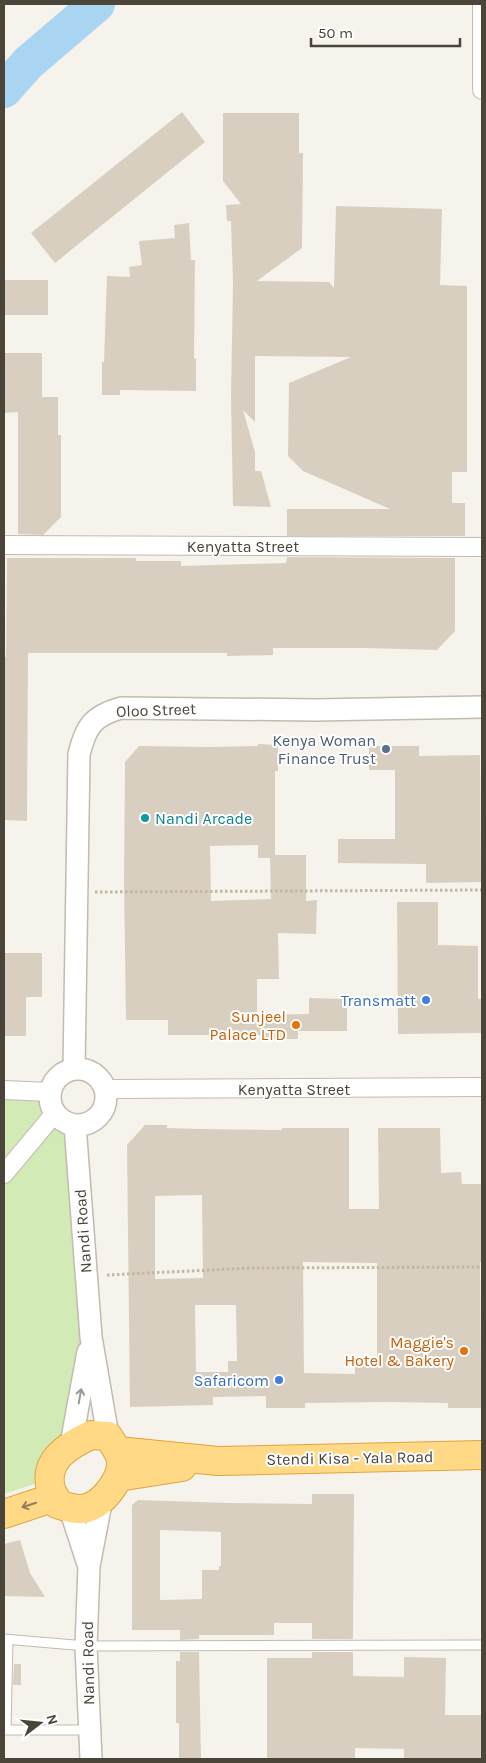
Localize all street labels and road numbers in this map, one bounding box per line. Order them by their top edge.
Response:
street label: Kenyatta Street [187,537,299,556]
street label: Oloo Street [116,699,196,721]
street label: Kenyatta Street [238,1080,350,1099]
street label: Nandi Road [71,1188,95,1274]
street label: Stendi Kisa - Yala Road [266,1447,434,1469]
street label: Nandi Road [78,1621,98,1705]

